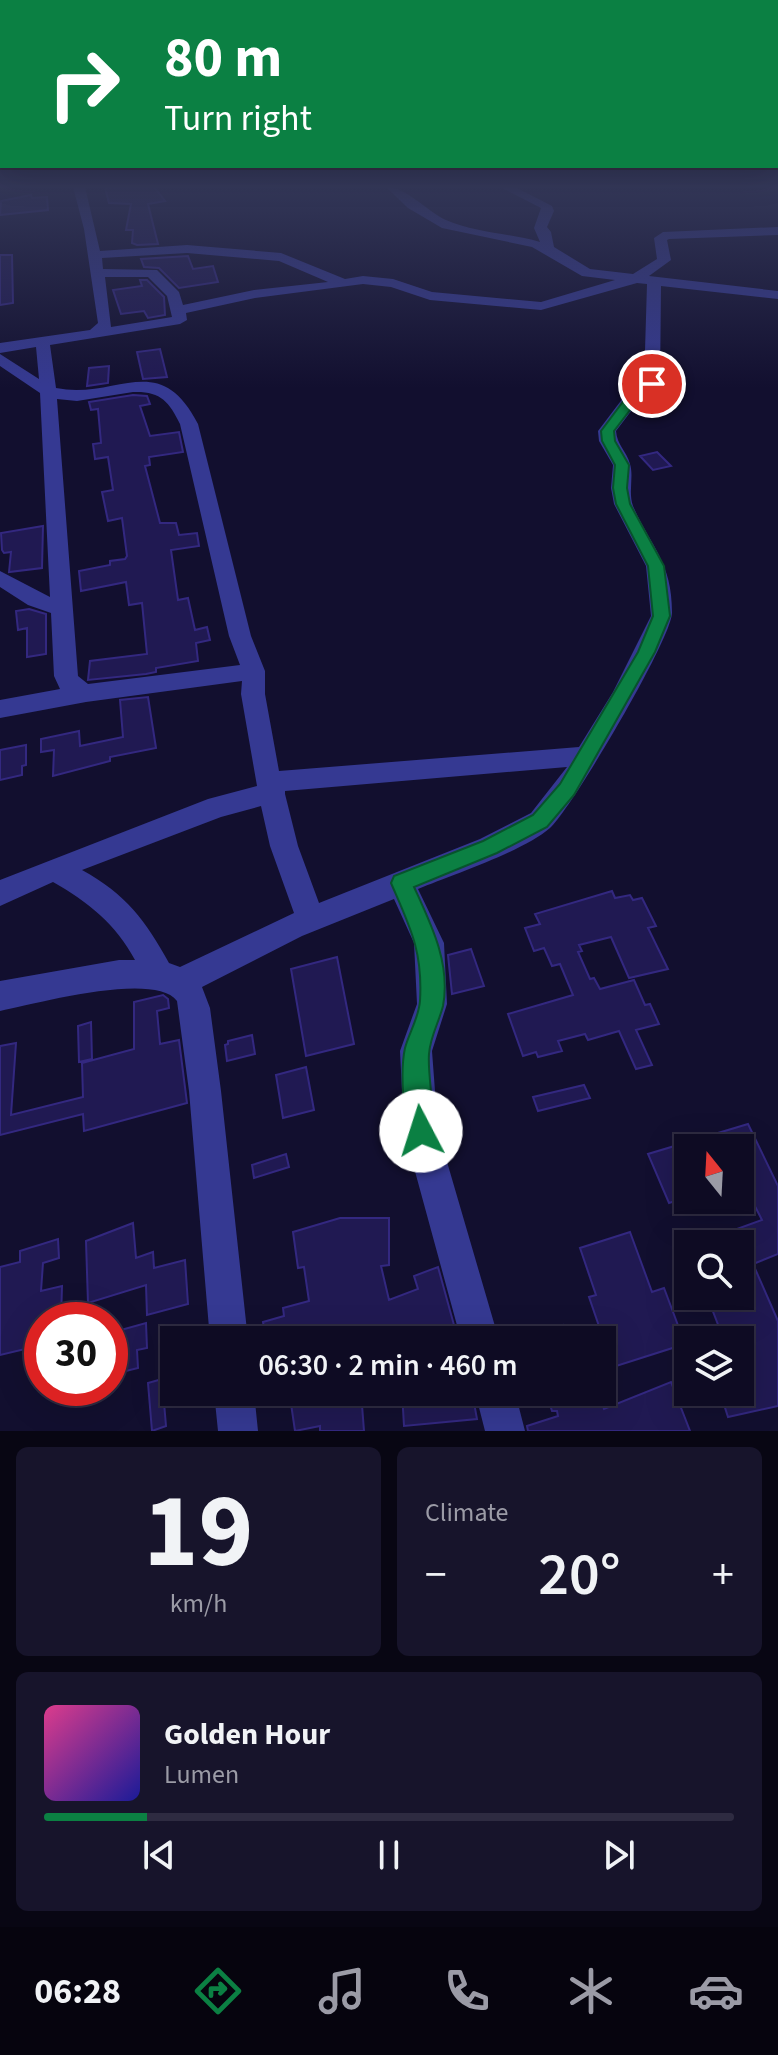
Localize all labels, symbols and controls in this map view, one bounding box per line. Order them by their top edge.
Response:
text: 80 m [164,19,282,98]
icon: right [32,32,136,136]
text: Turn right [164,93,312,144]
pin [618,350,686,418]
icon: arrive [630,362,674,406]
position arrow [379,1089,463,1173]
north arrow [674,1134,754,1214]
map controls [674,1134,754,1406]
button: search [674,1230,754,1310]
speed limit sign: 30 [24,1302,128,1406]
button: layers [674,1326,754,1406]
text: 06:30 · 2 min · 460 m [258,1344,518,1387]
text: 19 [144,1459,253,1607]
text: Climate [425,1494,509,1531]
text: 20° [538,1533,621,1618]
text: − [425,1544,447,1607]
text: + [712,1544,734,1607]
text: km/h [170,1585,227,1622]
text: Golden Hour [164,1713,330,1756]
text: Lumen [164,1756,239,1793]
icon: previous [137,1833,181,1877]
icon: pause [367,1833,411,1877]
icon: next [597,1833,641,1877]
icon: directions [190,1963,246,2019]
icon: music [314,1963,370,2019]
icon: phone [439,1963,495,2019]
icon: climate [563,1963,619,2019]
icon: car [688,1963,744,2019]
text: 06:28 [34,1966,121,2017]

